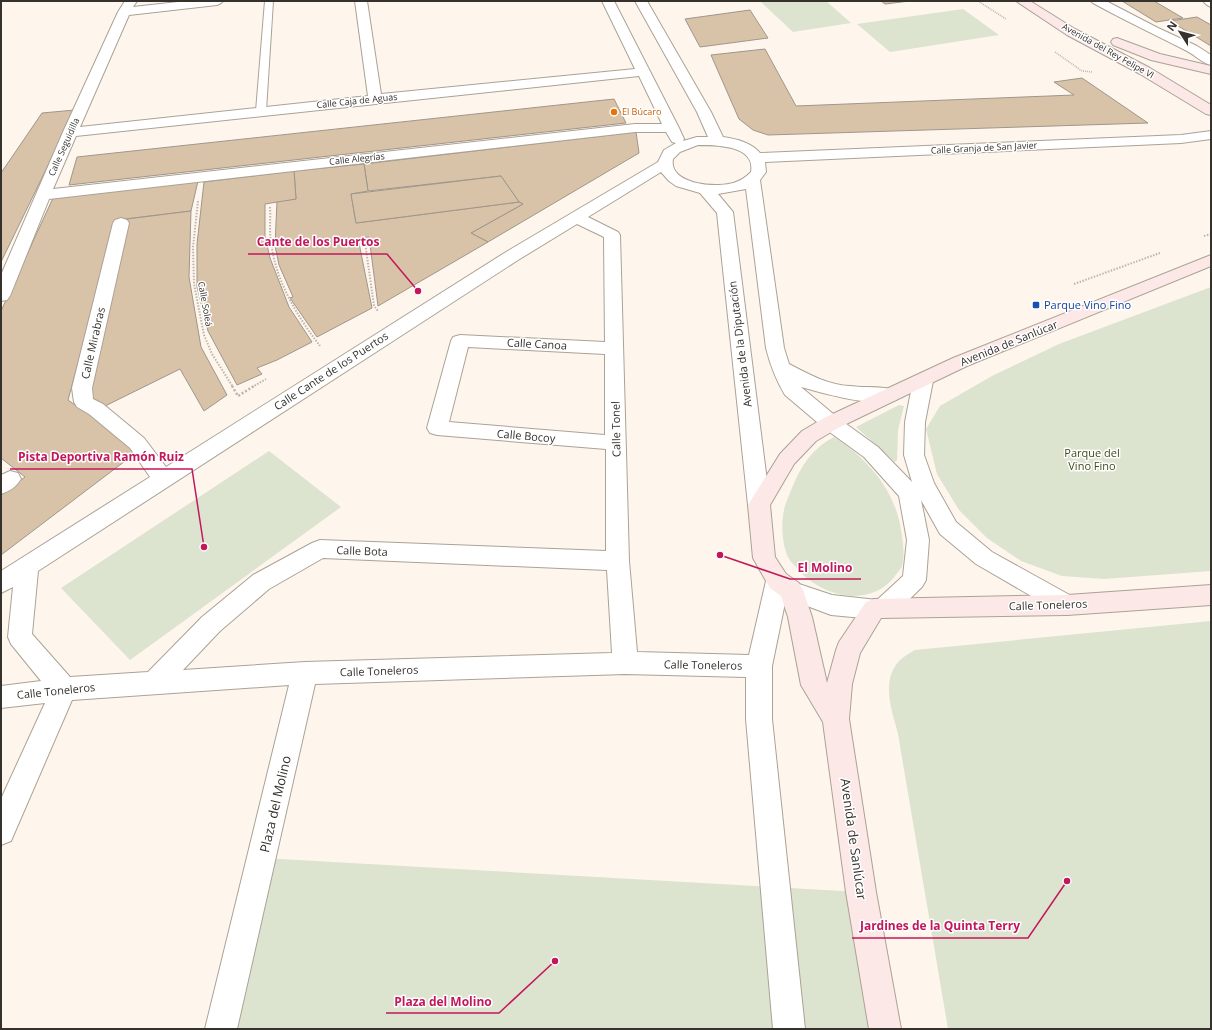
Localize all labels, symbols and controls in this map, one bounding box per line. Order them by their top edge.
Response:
north arrow [1160,12,1200,52]
text: N [1163,18,1180,34]
street label: Avenida del Rey Felipe VI [1060,20,1157,81]
street label: Calle Caja de Aguas [316,90,398,111]
place label: El Búcaro [622,105,661,118]
marker: El Búcaro [609,107,619,117]
street label: Calle Seguidilla [45,116,82,178]
street label: Calle Granja de San Javier [930,138,1038,157]
street label: Calle Alegrías [329,149,385,168]
callout: Cante de los Puertos [248,230,387,254]
text: Cante de los Puertos [257,233,379,250]
street label: Calle Soleá [195,280,216,327]
street label: Avenida de la Diputación [724,280,755,408]
place label: Parque Vino Fino [1044,297,1131,312]
marker: Parque Vino Fino [1031,300,1041,310]
street label: Calle Mirabras [77,305,108,380]
street label: Avenida de Sanlúcar [958,316,1060,369]
street label: Calle Cante de los Puertos [271,328,391,413]
street label: Calle Canoa [507,334,567,353]
street label: Calle Tonel [608,401,623,457]
street label: Calle Bocoy [496,425,556,446]
callout: Pista Deportiva Ramón Ruiz [10,445,192,469]
park label: Parque del Vino Fino [1064,445,1120,473]
text: Pista Deportiva Ramón Ruiz [18,448,184,465]
street label: Calle Bota [336,542,388,559]
callout: El Molino [790,555,861,579]
text: El Molino [798,559,852,576]
street label: Calle Toneleros [1008,596,1087,613]
street label: Calle Toneleros [664,656,742,673]
street label: Calle Toneleros [339,662,418,679]
street label: Calle Toneleros [16,679,96,702]
street label: Plaza del Molino [255,754,295,854]
street label: Avenida de Sanlúcar [837,777,872,902]
callout: Jardines de la Quinta Terry [852,914,1028,938]
text: Jardines de la Quinta Terry [859,917,1020,934]
callout: Plaza del Molino [386,989,499,1013]
text: Plaza del Molino [394,993,492,1010]

